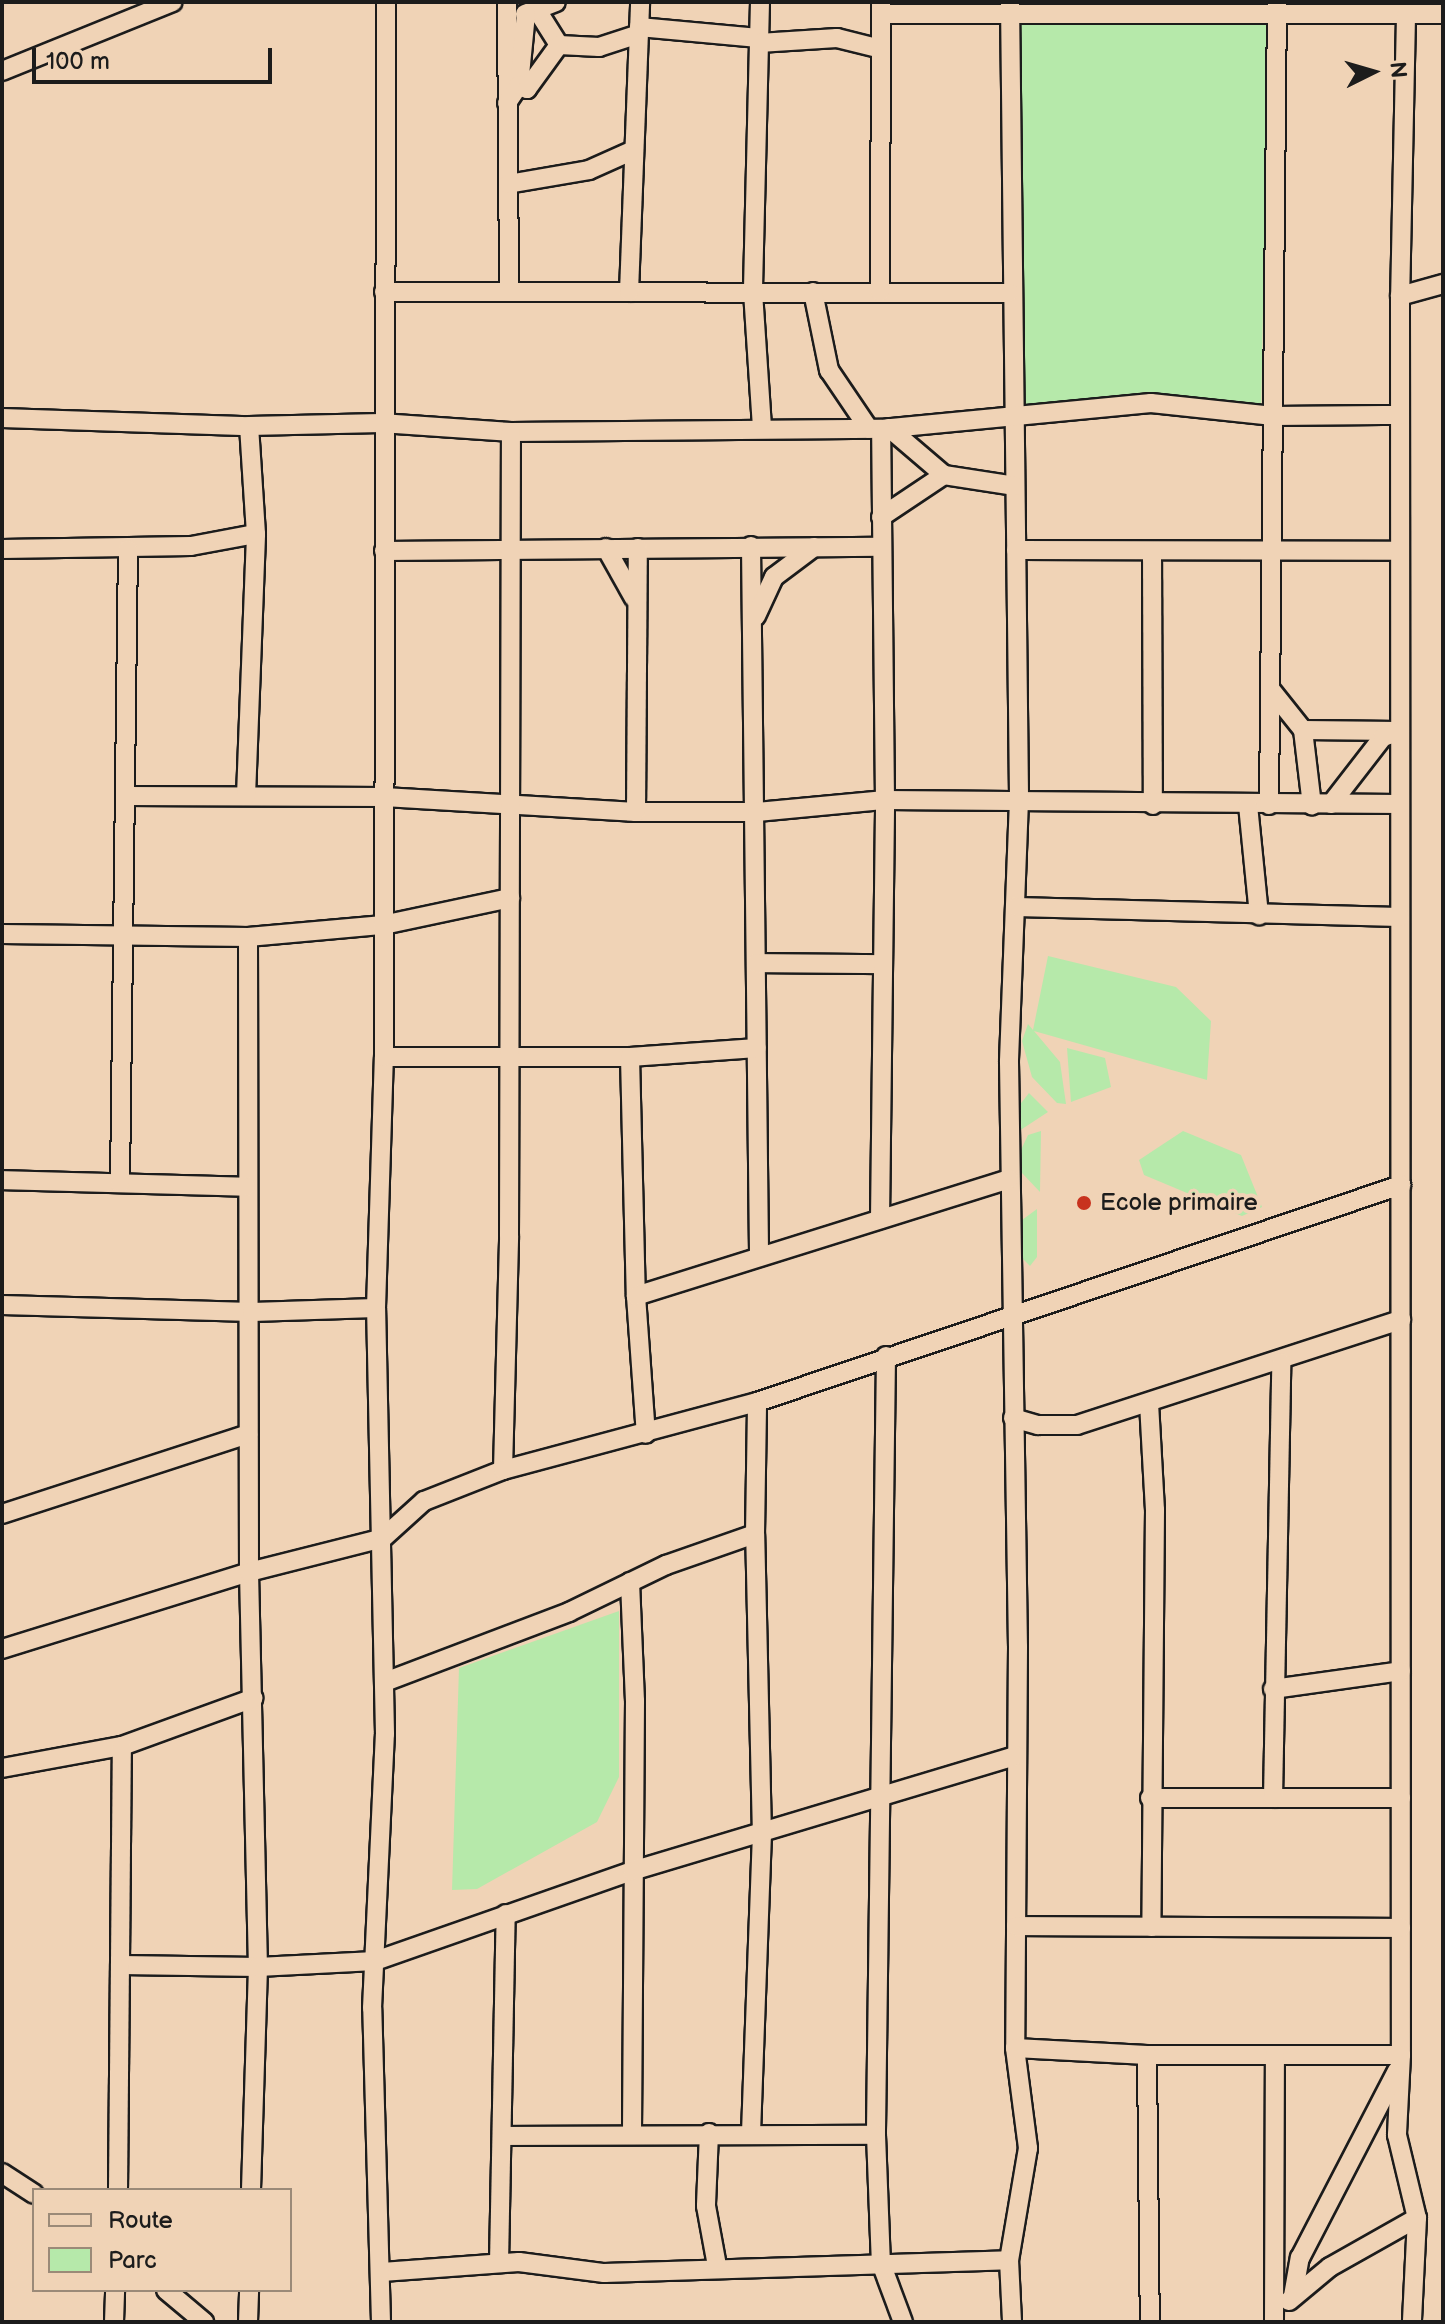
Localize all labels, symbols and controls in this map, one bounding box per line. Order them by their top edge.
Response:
scale bar [36,32,276,82]
north arrow [1333,32,1413,112]
text: 100 m [46,47,110,76]
text: N [1383,60,1412,79]
place label: Ecole primaire [1100,1189,1258,1217]
marker: Ecole primaire [1075,1194,1093,1212]
legend [32,2188,292,2292]
text: Route [108,2206,173,2235]
text: Parc [108,2246,157,2275]

